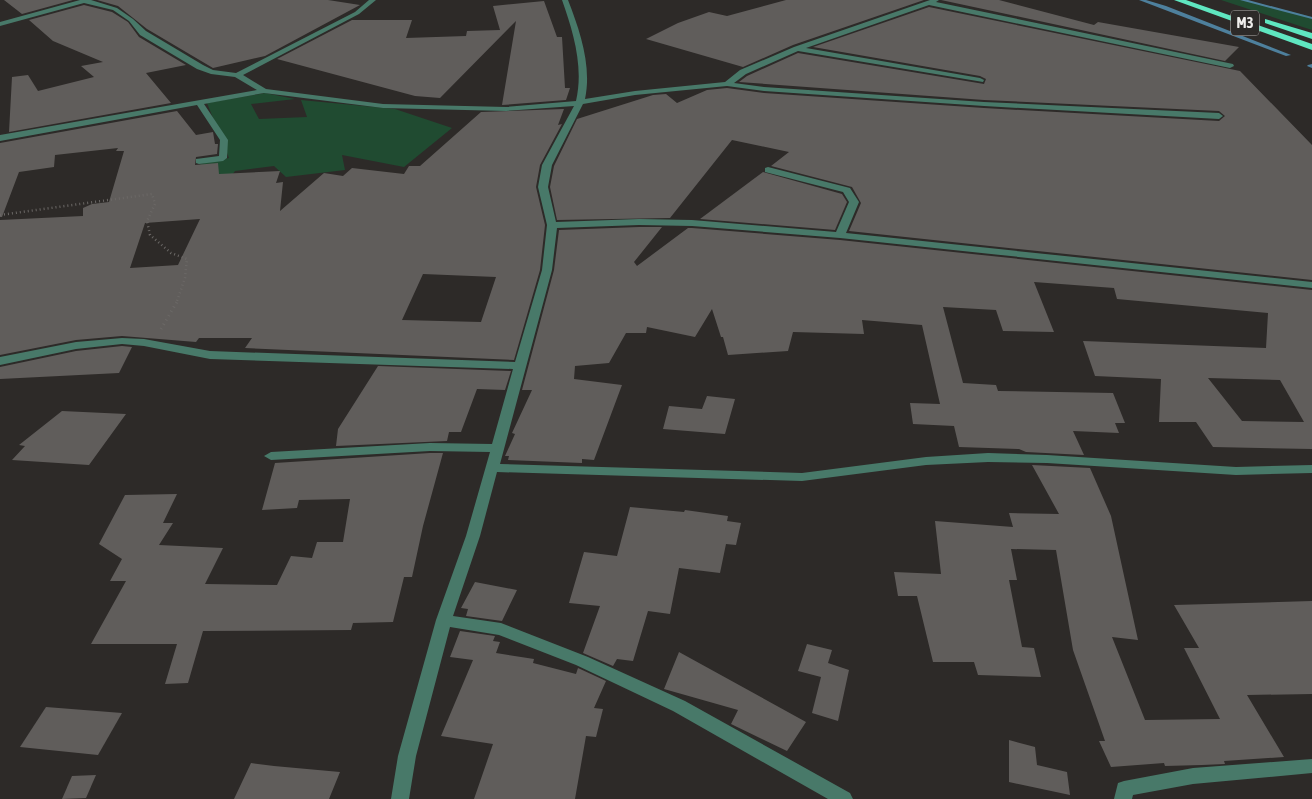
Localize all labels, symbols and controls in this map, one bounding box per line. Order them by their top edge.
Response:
road number: M3 [1231,10,1259,36]

